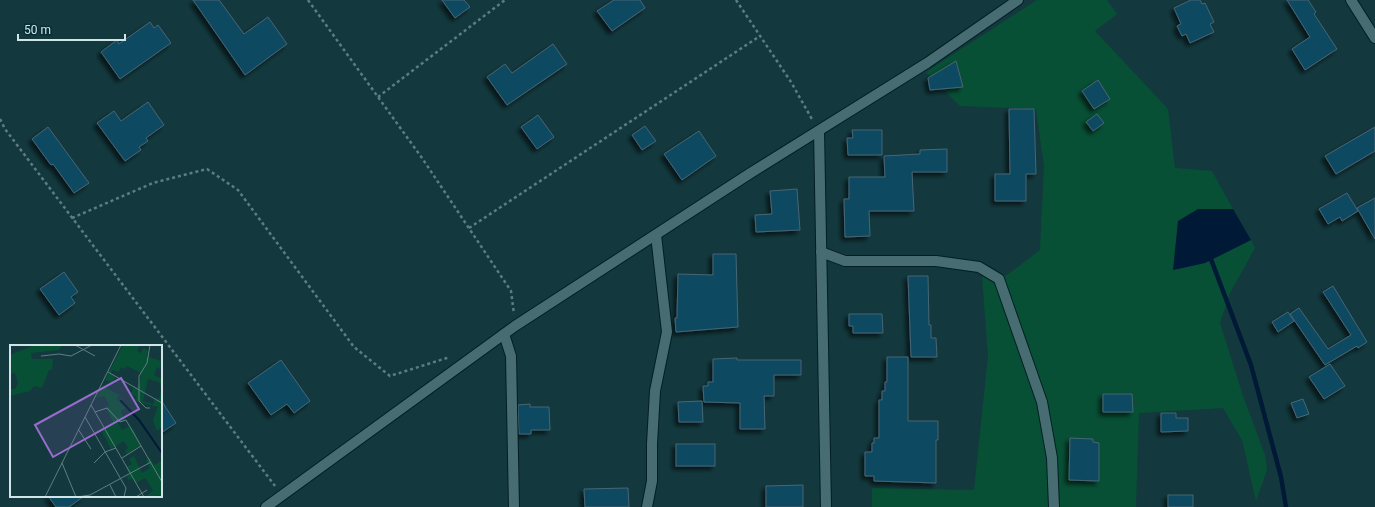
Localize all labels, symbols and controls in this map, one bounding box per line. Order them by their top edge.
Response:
scale bar [18,16,125,42]
text: 50 m [24,23,51,37]
inset map [10,345,162,497]

